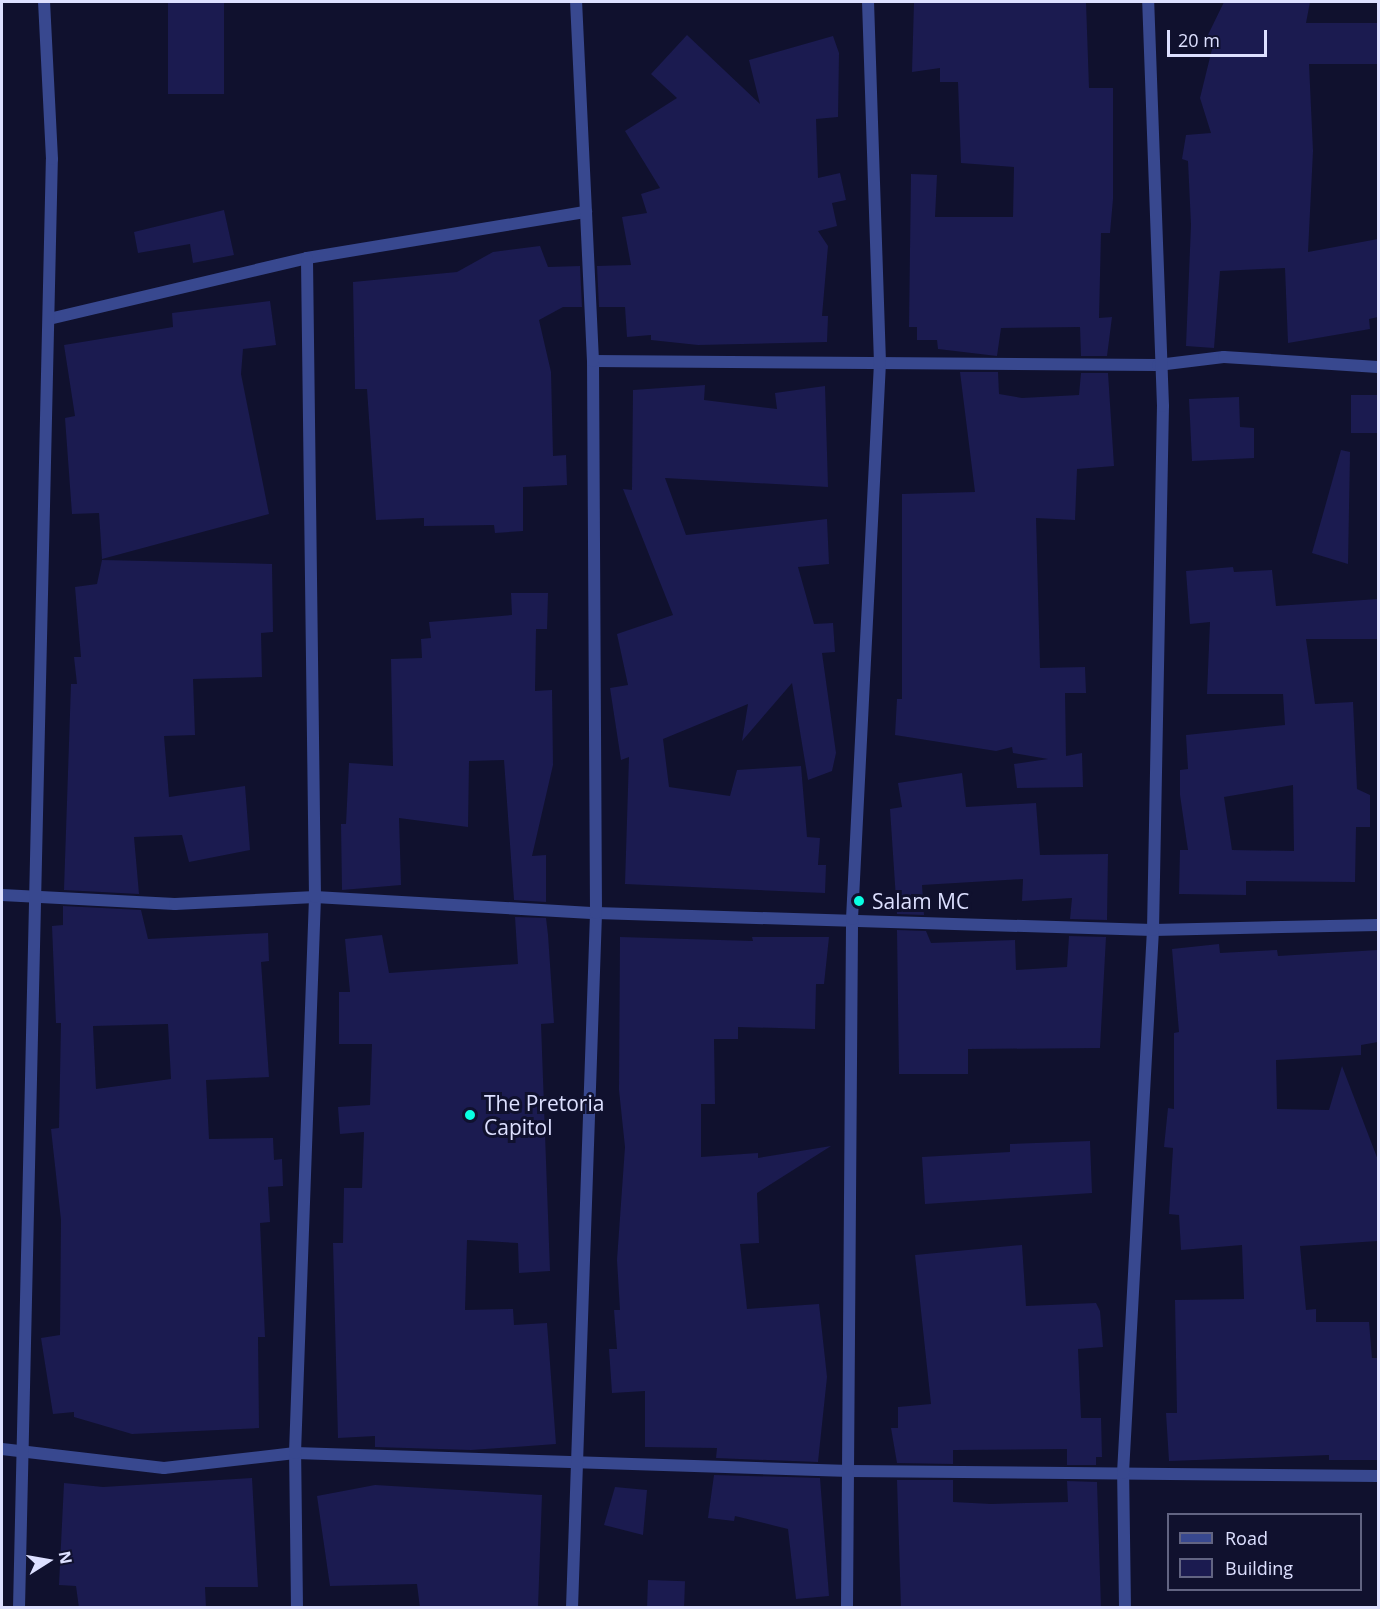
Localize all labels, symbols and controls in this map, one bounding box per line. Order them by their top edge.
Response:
scale bar [1170,18,1270,56]
text: 20 m [1178,28,1220,52]
place label: Salam MC [872,888,969,914]
marker: Salam MC [850,892,868,910]
place label: The Pretoria Capitol [484,1090,604,1140]
marker: The Pretoria Capitol [461,1106,479,1124]
legend [1167,1513,1362,1591]
text: Road [1225,1526,1268,1550]
north arrow [18,1531,78,1591]
text: N [54,1549,78,1566]
text: Building [1225,1556,1293,1580]

